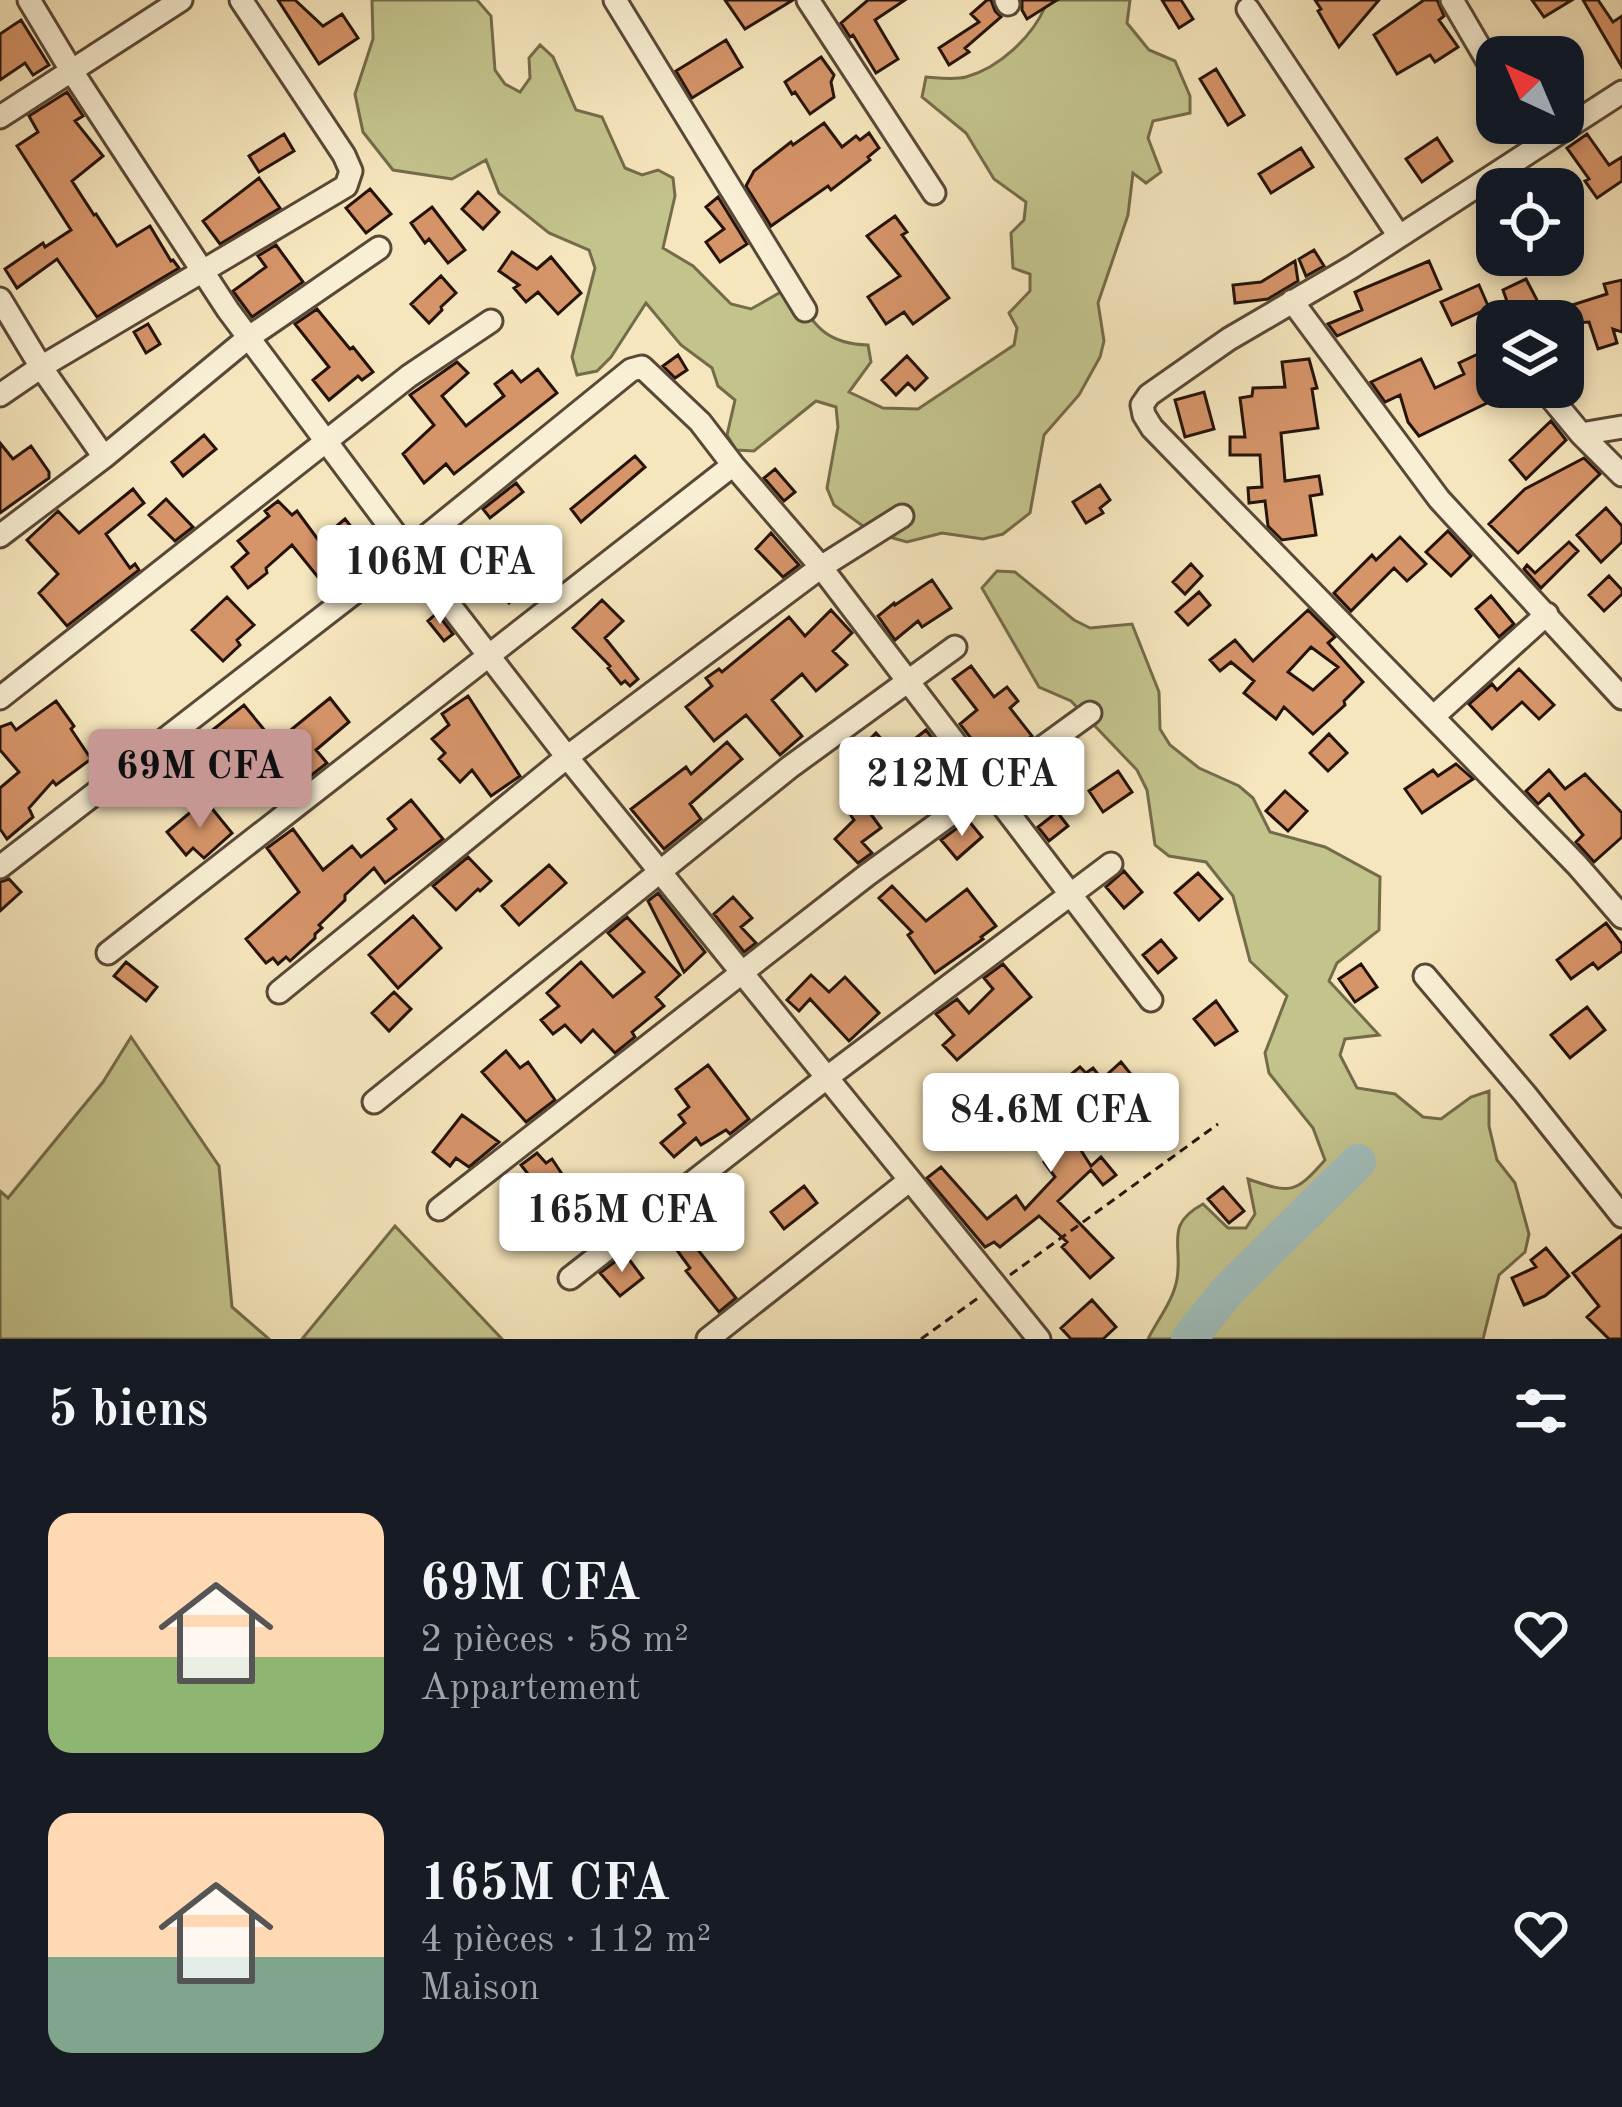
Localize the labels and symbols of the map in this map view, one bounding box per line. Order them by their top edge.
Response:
north arrow [1476,36,1584,144]
pin: 106M CFA [316,525,564,627]
pin: 69M CFA [89,729,311,831]
pin: 212M CFA [838,737,1086,839]
pin: 84.6M CFA [914,1073,1188,1175]
pin: 165M CFA [498,1173,746,1275]

